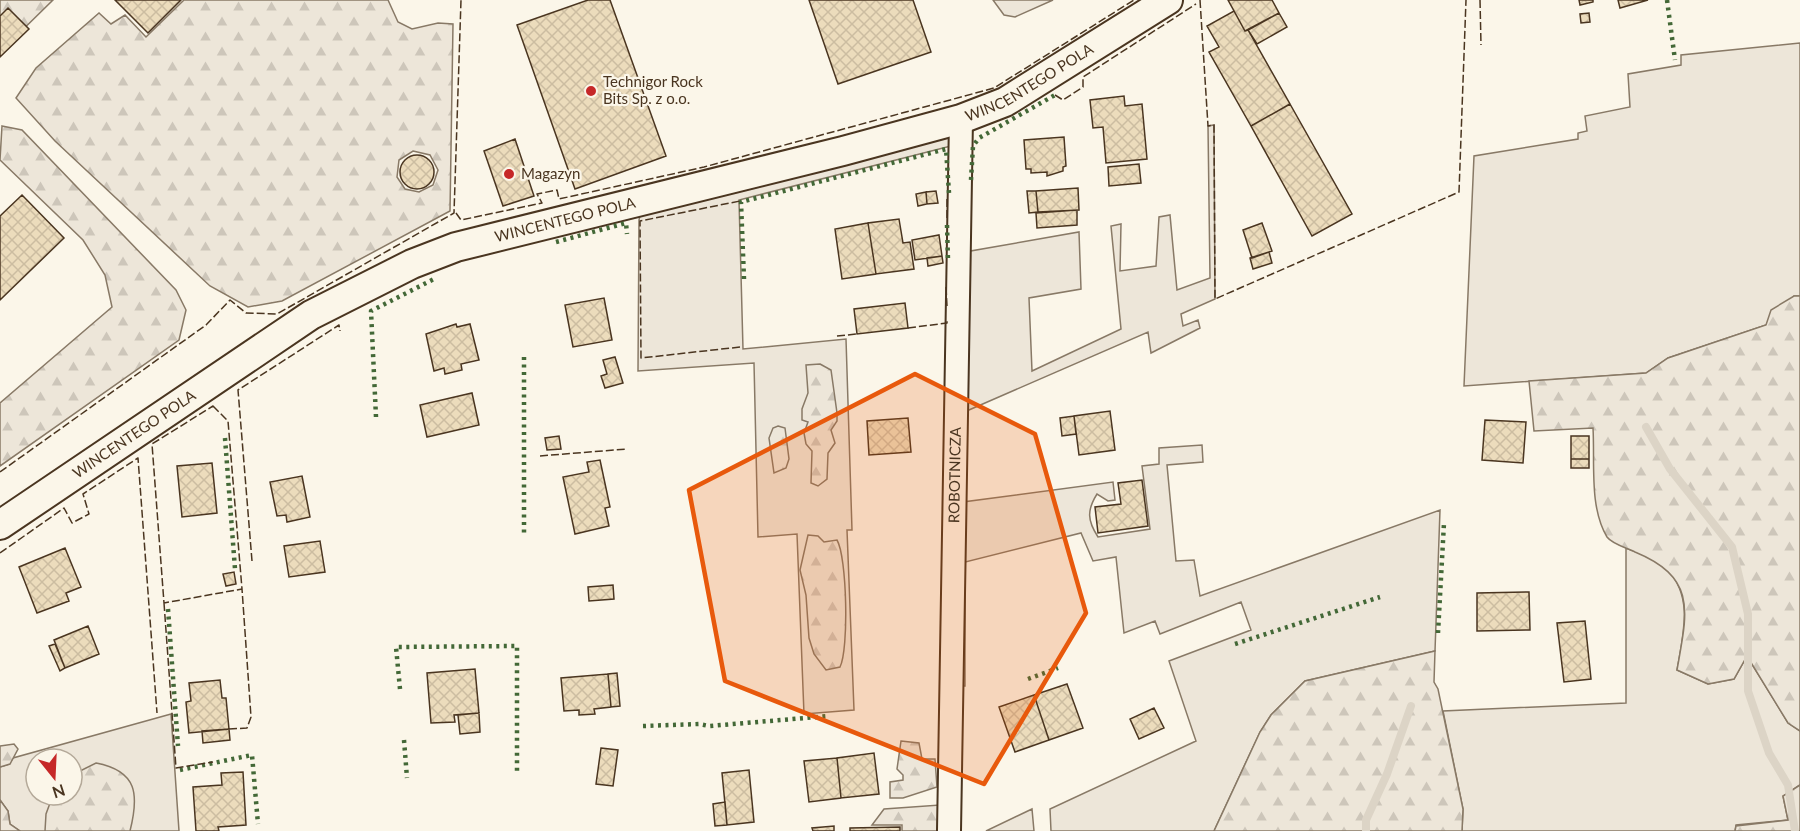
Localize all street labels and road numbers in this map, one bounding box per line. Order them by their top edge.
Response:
street label: WINCENTEGO POLA [962,39,1097,125]
street label: WINCENTEGO POLA [493,193,638,245]
street label: WINCENTEGO POLA [69,385,199,481]
street label: ROBOTNICZA [944,426,964,523]

